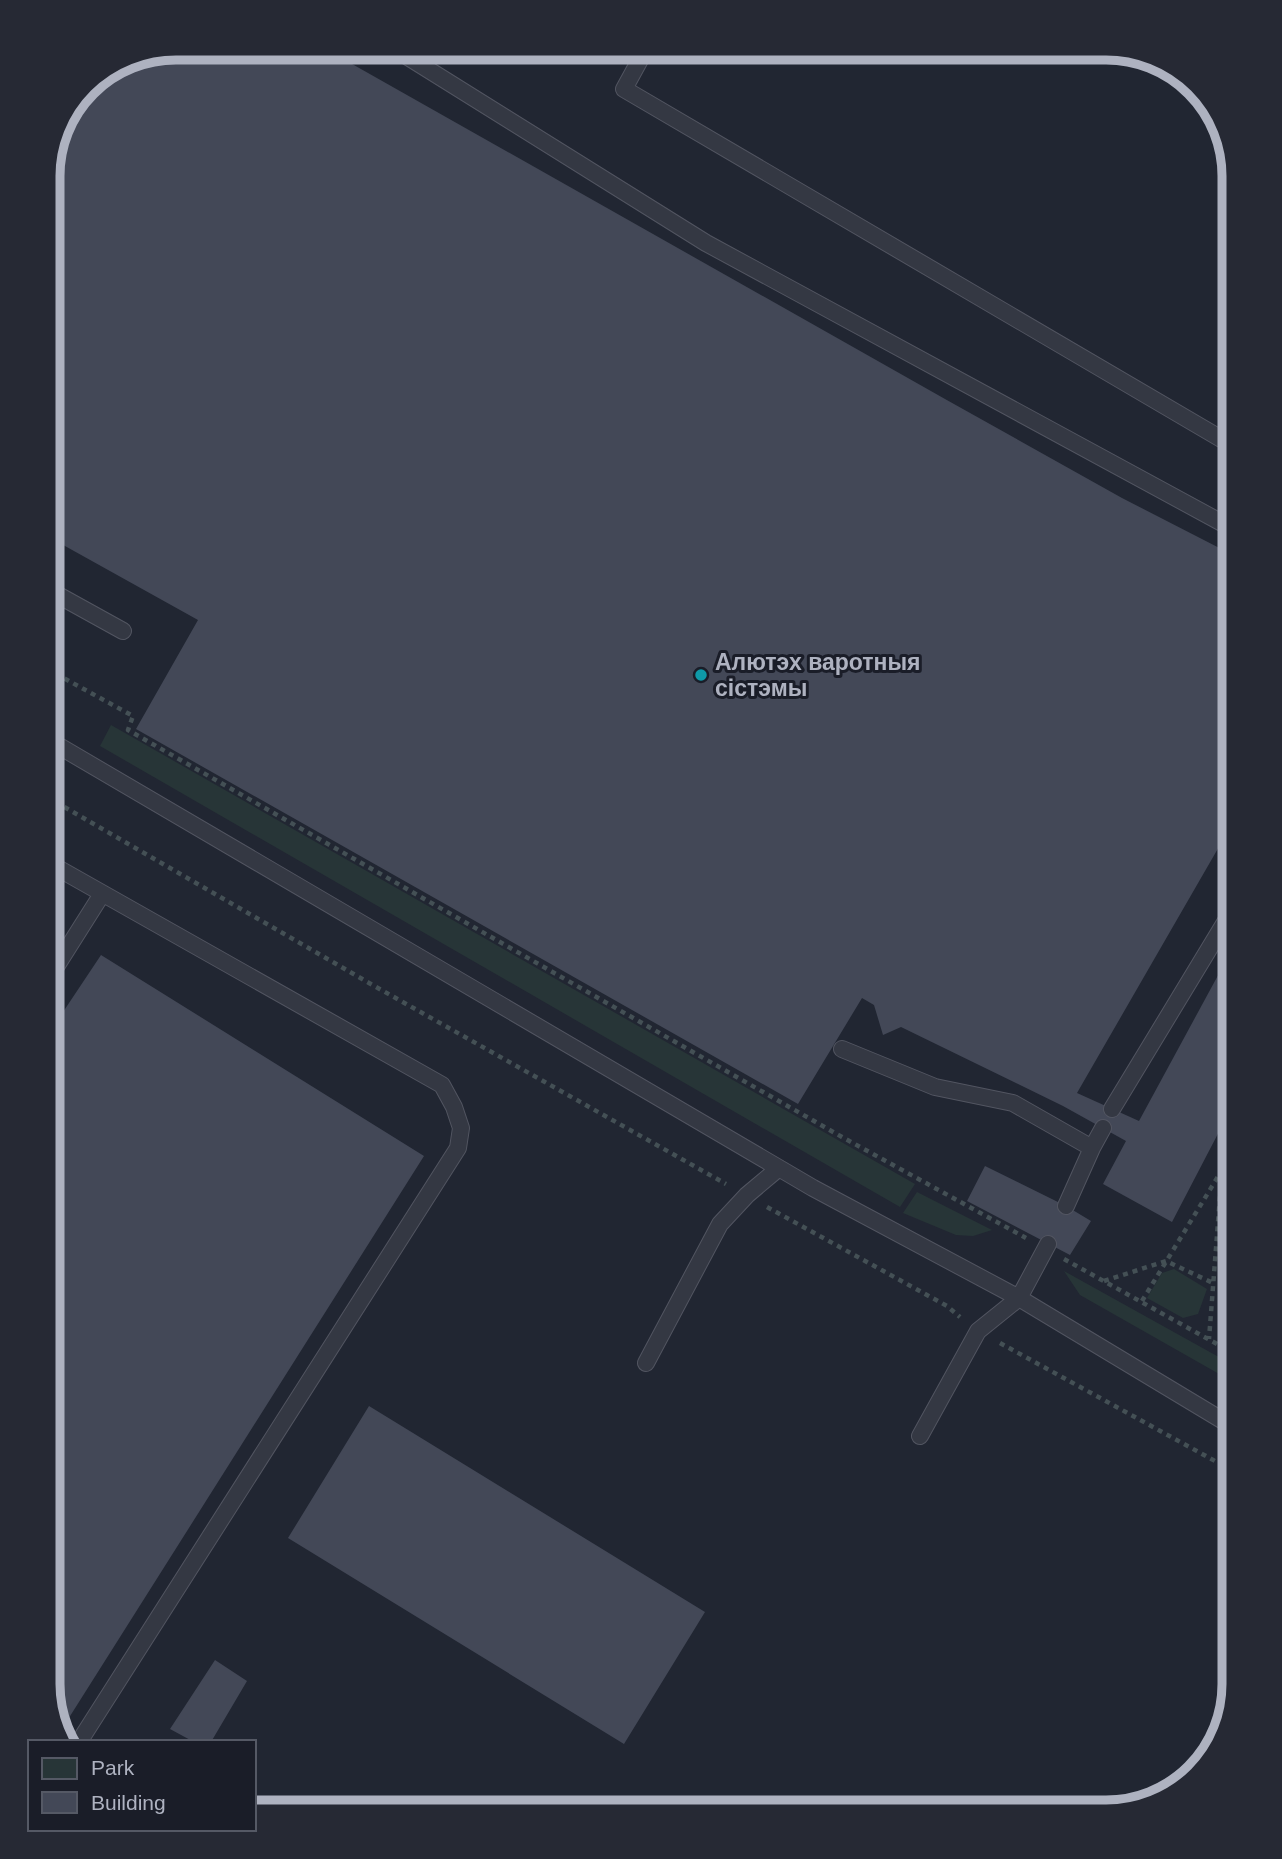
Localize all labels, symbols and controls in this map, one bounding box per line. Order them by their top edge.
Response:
place label: Алютэх варотныя сістэмы [715,649,921,701]
marker: Алютэх варотныя сістэмы [693,667,709,683]
legend [28,1740,256,1831]
text: Park [91,1756,135,1779]
text: Building [91,1791,166,1814]

